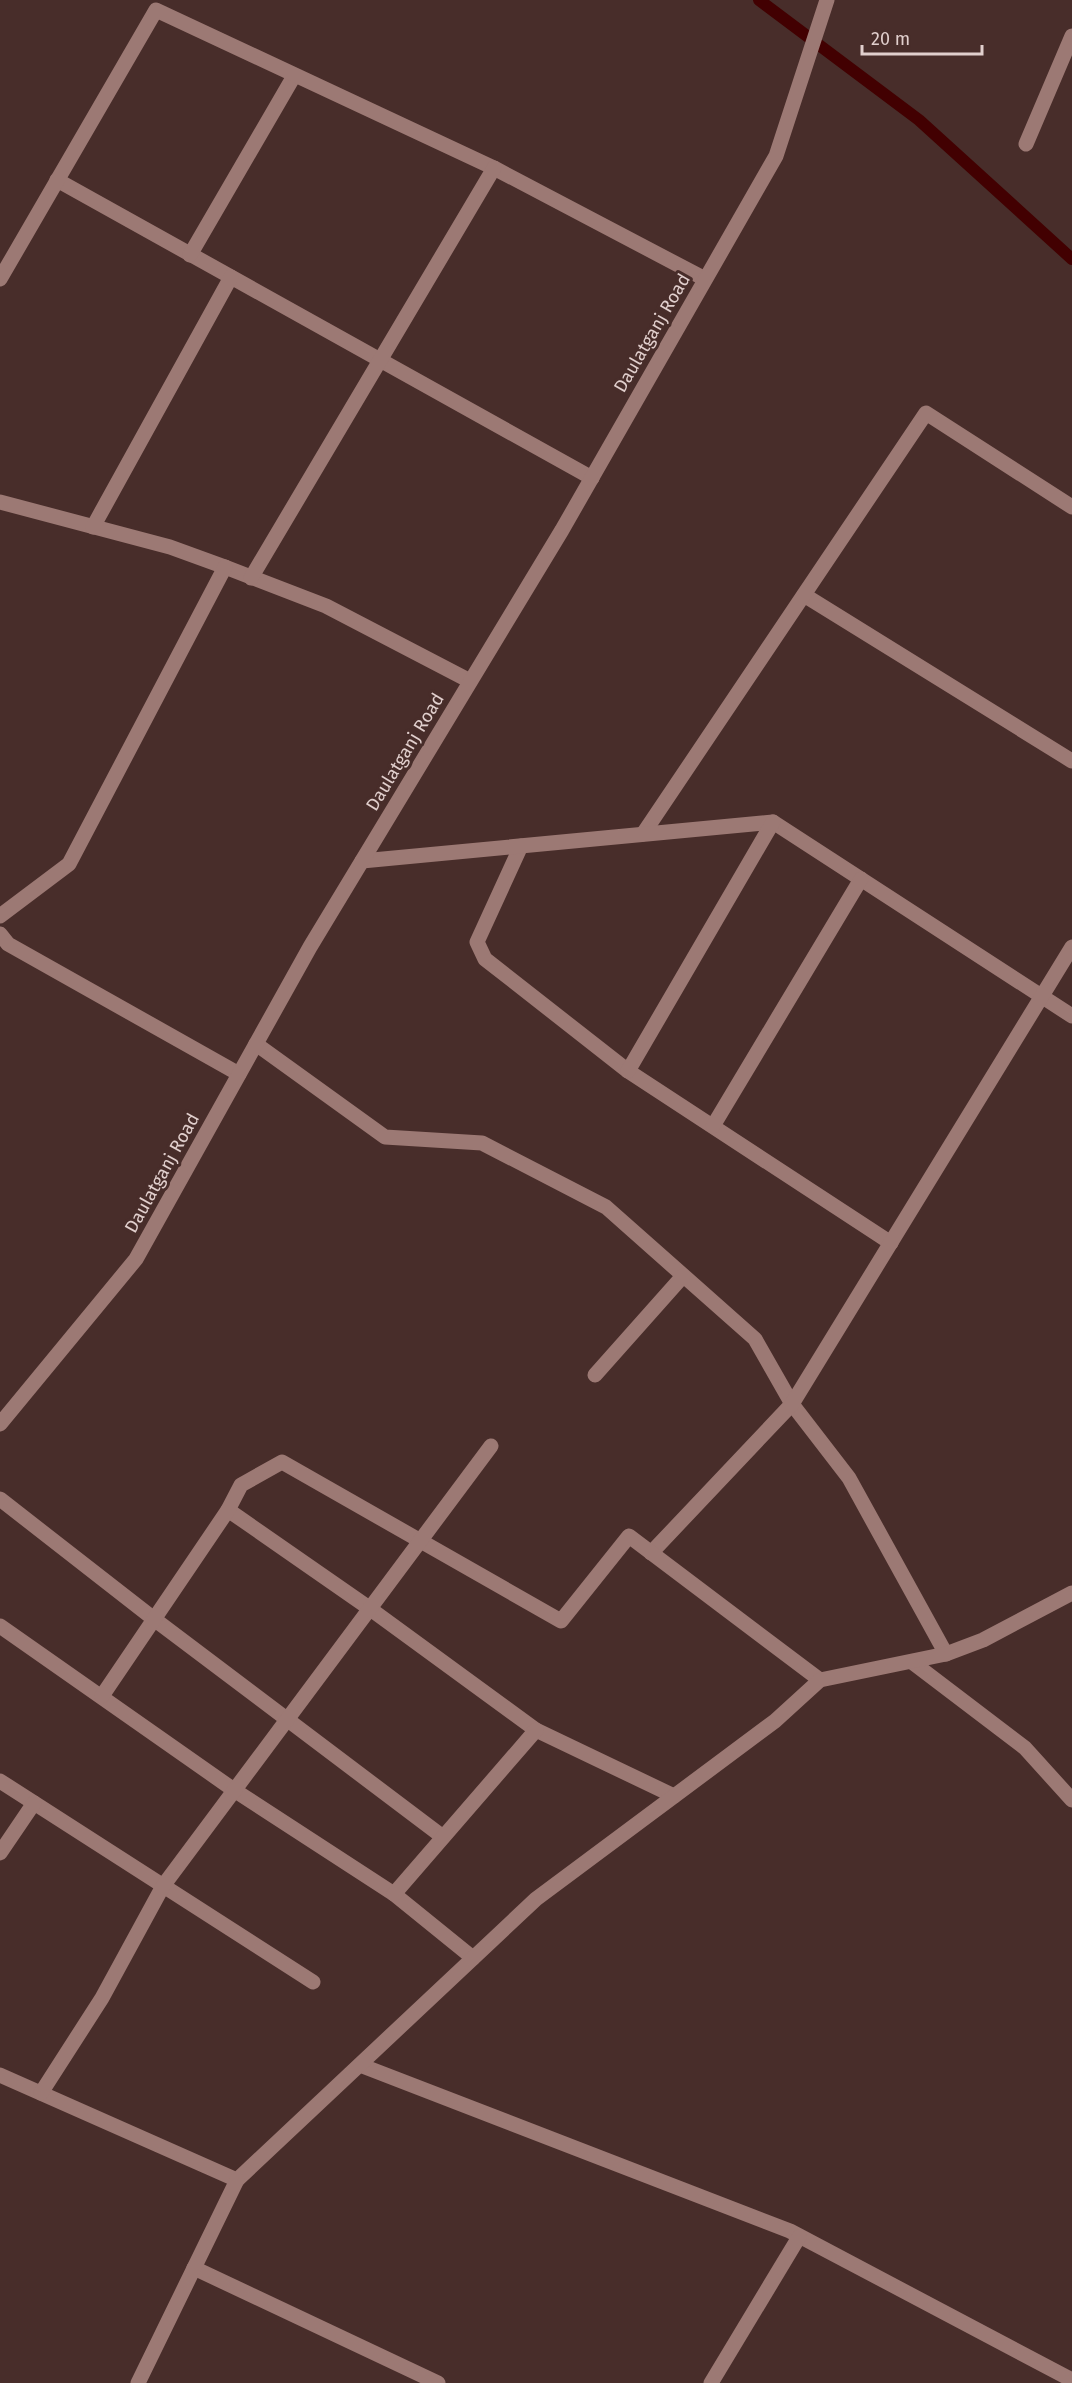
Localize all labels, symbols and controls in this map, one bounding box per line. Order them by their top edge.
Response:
scale bar [862,18,982,56]
text: 20 m [871,28,910,50]
street label: Daulatganj Road [609,270,695,396]
street label: Daulatganj Road [361,689,449,815]
street label: Daulatganj Road [120,1109,204,1237]

